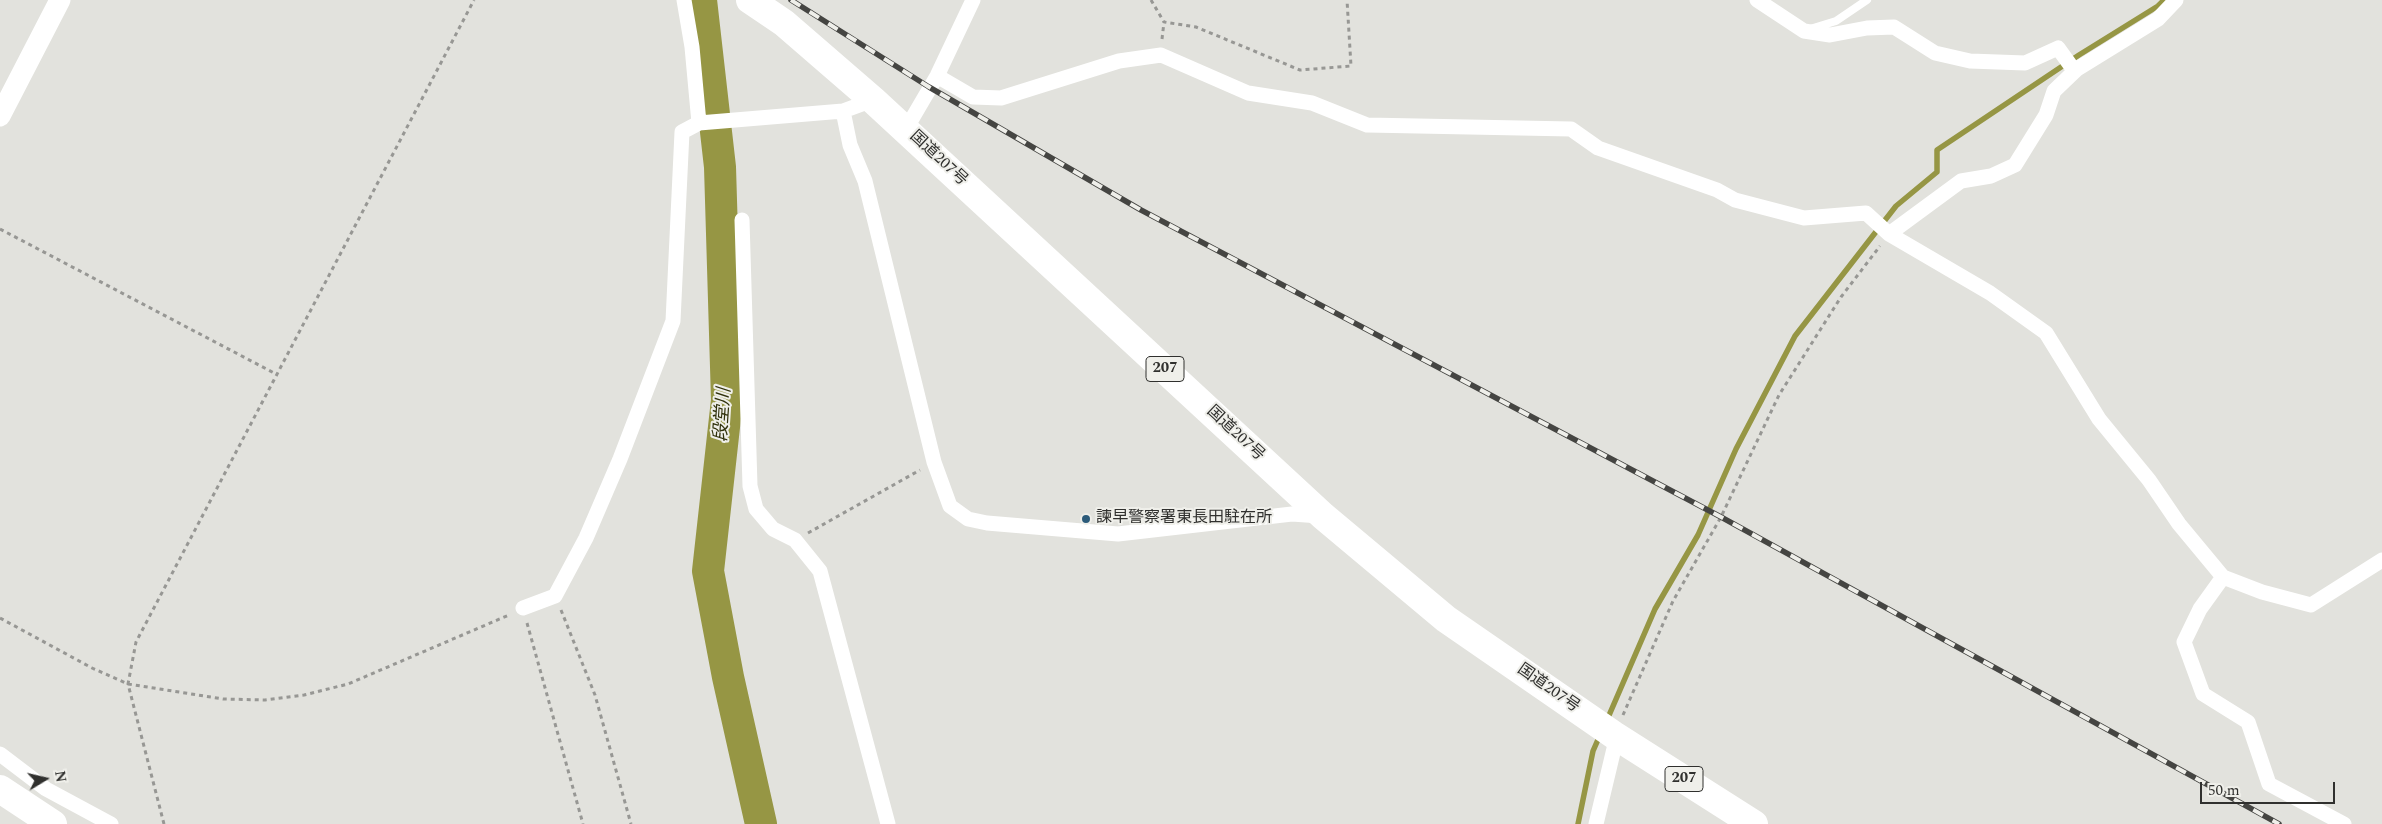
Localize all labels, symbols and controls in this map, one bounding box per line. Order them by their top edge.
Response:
street label: 国道207号 [905,127,971,191]
road number: 207 [1146,356,1184,382]
water label: 段堂川 [711,387,737,443]
street label: 国道207号 [1202,402,1268,466]
place label: 諫早警察署東長田駐在所 [1096,509,1272,529]
marker: 諫早警察署東長田駐在所 [1080,513,1092,525]
street label: 国道207号 [1513,660,1583,718]
north arrow [20,754,70,804]
road number: 207 [1665,766,1703,792]
text: N [49,769,72,784]
scale bar [2202,772,2337,804]
text: 50 m [2208,779,2240,802]

